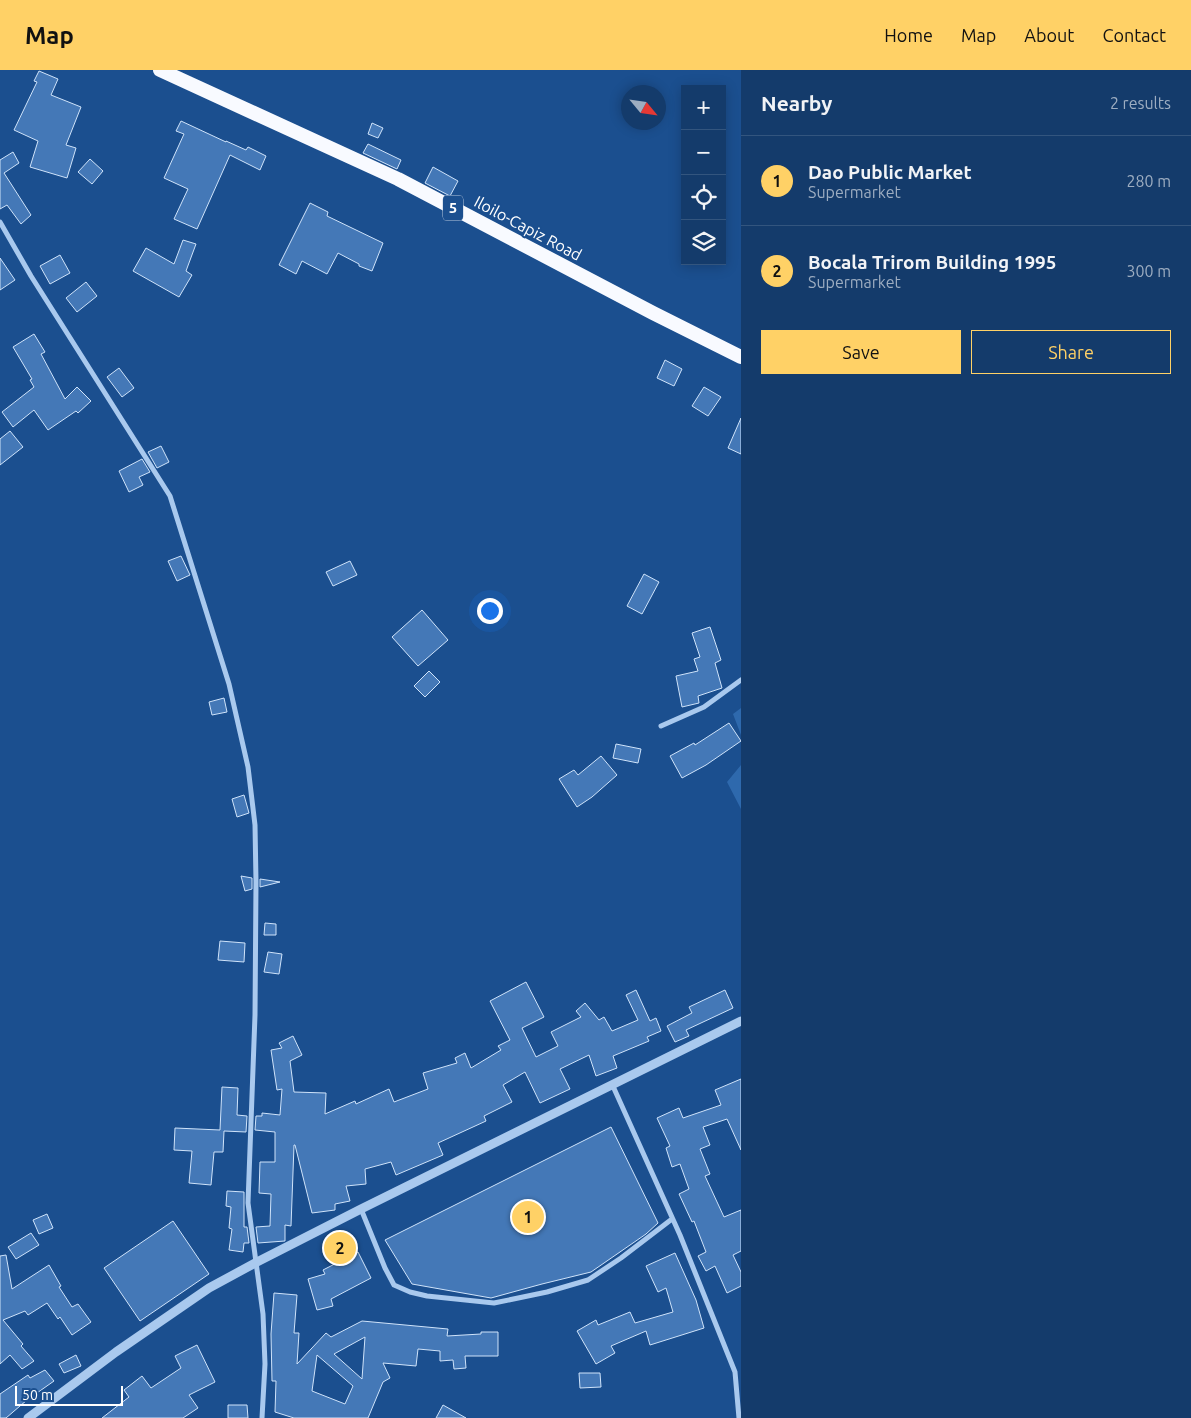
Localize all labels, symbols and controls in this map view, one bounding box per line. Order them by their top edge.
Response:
text: Map [25,22,74,49]
text: Home [884,25,933,45]
text: Map [961,25,996,45]
text: About [1024,25,1074,45]
text: Contact [1102,25,1166,45]
north arrow [621,85,666,130]
map controls [681,85,726,265]
button: + [681,85,726,130]
text: Nearby [761,91,832,115]
text: 2 results [1110,94,1171,112]
button: − [681,130,726,175]
text: Dao Public Market [808,161,972,183]
text: 1 [772,172,782,190]
text: 280 m [1126,172,1171,190]
button: locate [681,175,726,220]
text: Supermarket [808,183,901,201]
street label: Iloilo-Capiz Road [471,192,585,264]
road number: 5 [443,196,463,220]
button: layers [681,220,726,265]
text: Bocala Trirom Building 1995 [808,251,1057,273]
text: 2 [772,262,782,280]
text: 300 m [1126,262,1171,280]
text: Supermarket [808,273,901,291]
button: Save [761,330,961,374]
button: Share [971,330,1171,374]
your location [477,598,503,624]
pin: 1 [512,1198,544,1236]
pin: 2 [324,1229,356,1267]
scale bar [15,1383,122,1406]
text: 50 m [22,1387,53,1403]

